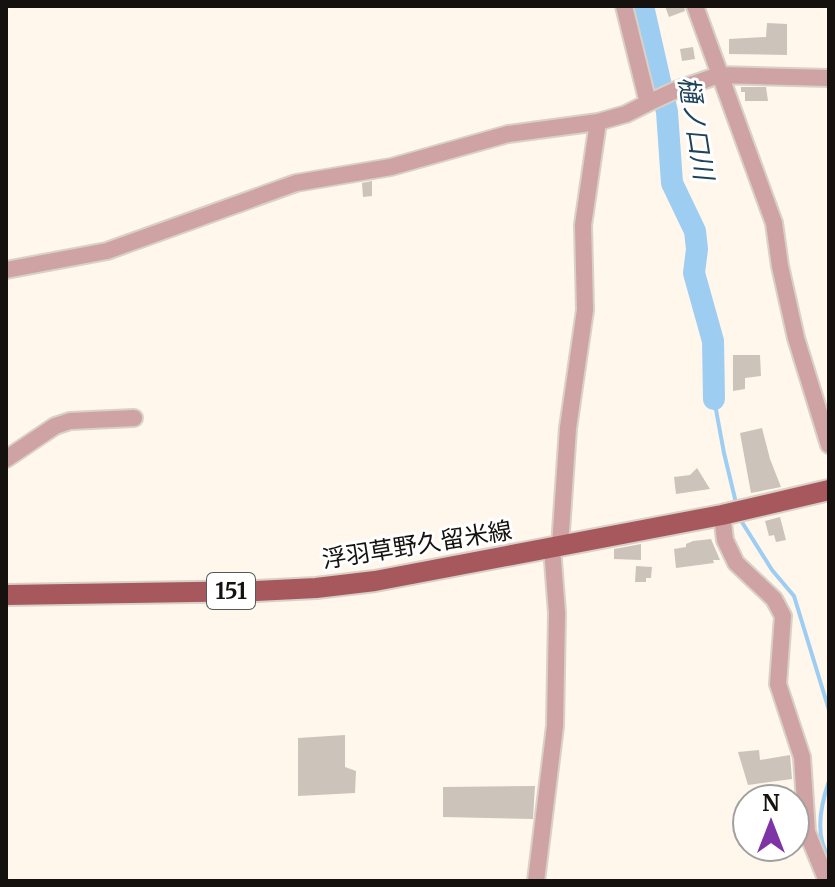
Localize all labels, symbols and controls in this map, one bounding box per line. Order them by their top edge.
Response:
water label: 樋ノ口川 [672,74,721,185]
street label: 浮羽草野久留米線 [320,514,514,575]
road number: 151 [207,573,255,609]
north arrow [731,783,811,863]
text: N [762,789,780,817]

